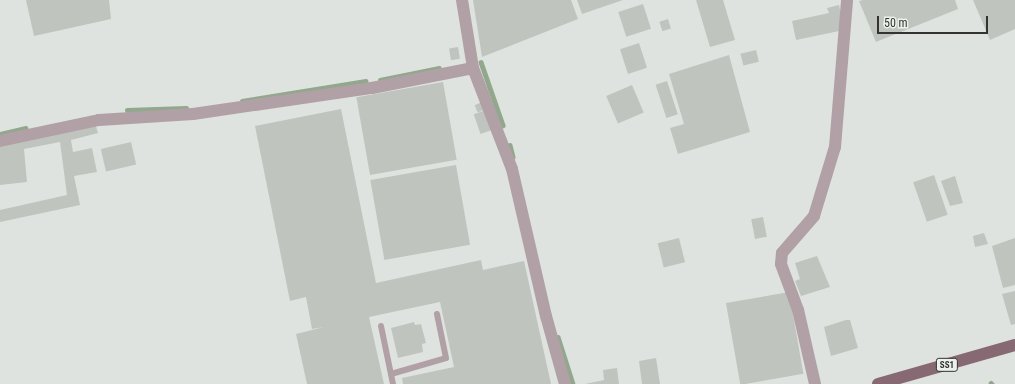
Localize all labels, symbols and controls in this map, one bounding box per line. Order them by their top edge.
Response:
scale bar [879,8,990,34]
text: 50 m [884,16,908,30]
road number: SS1 [935,358,959,372]

